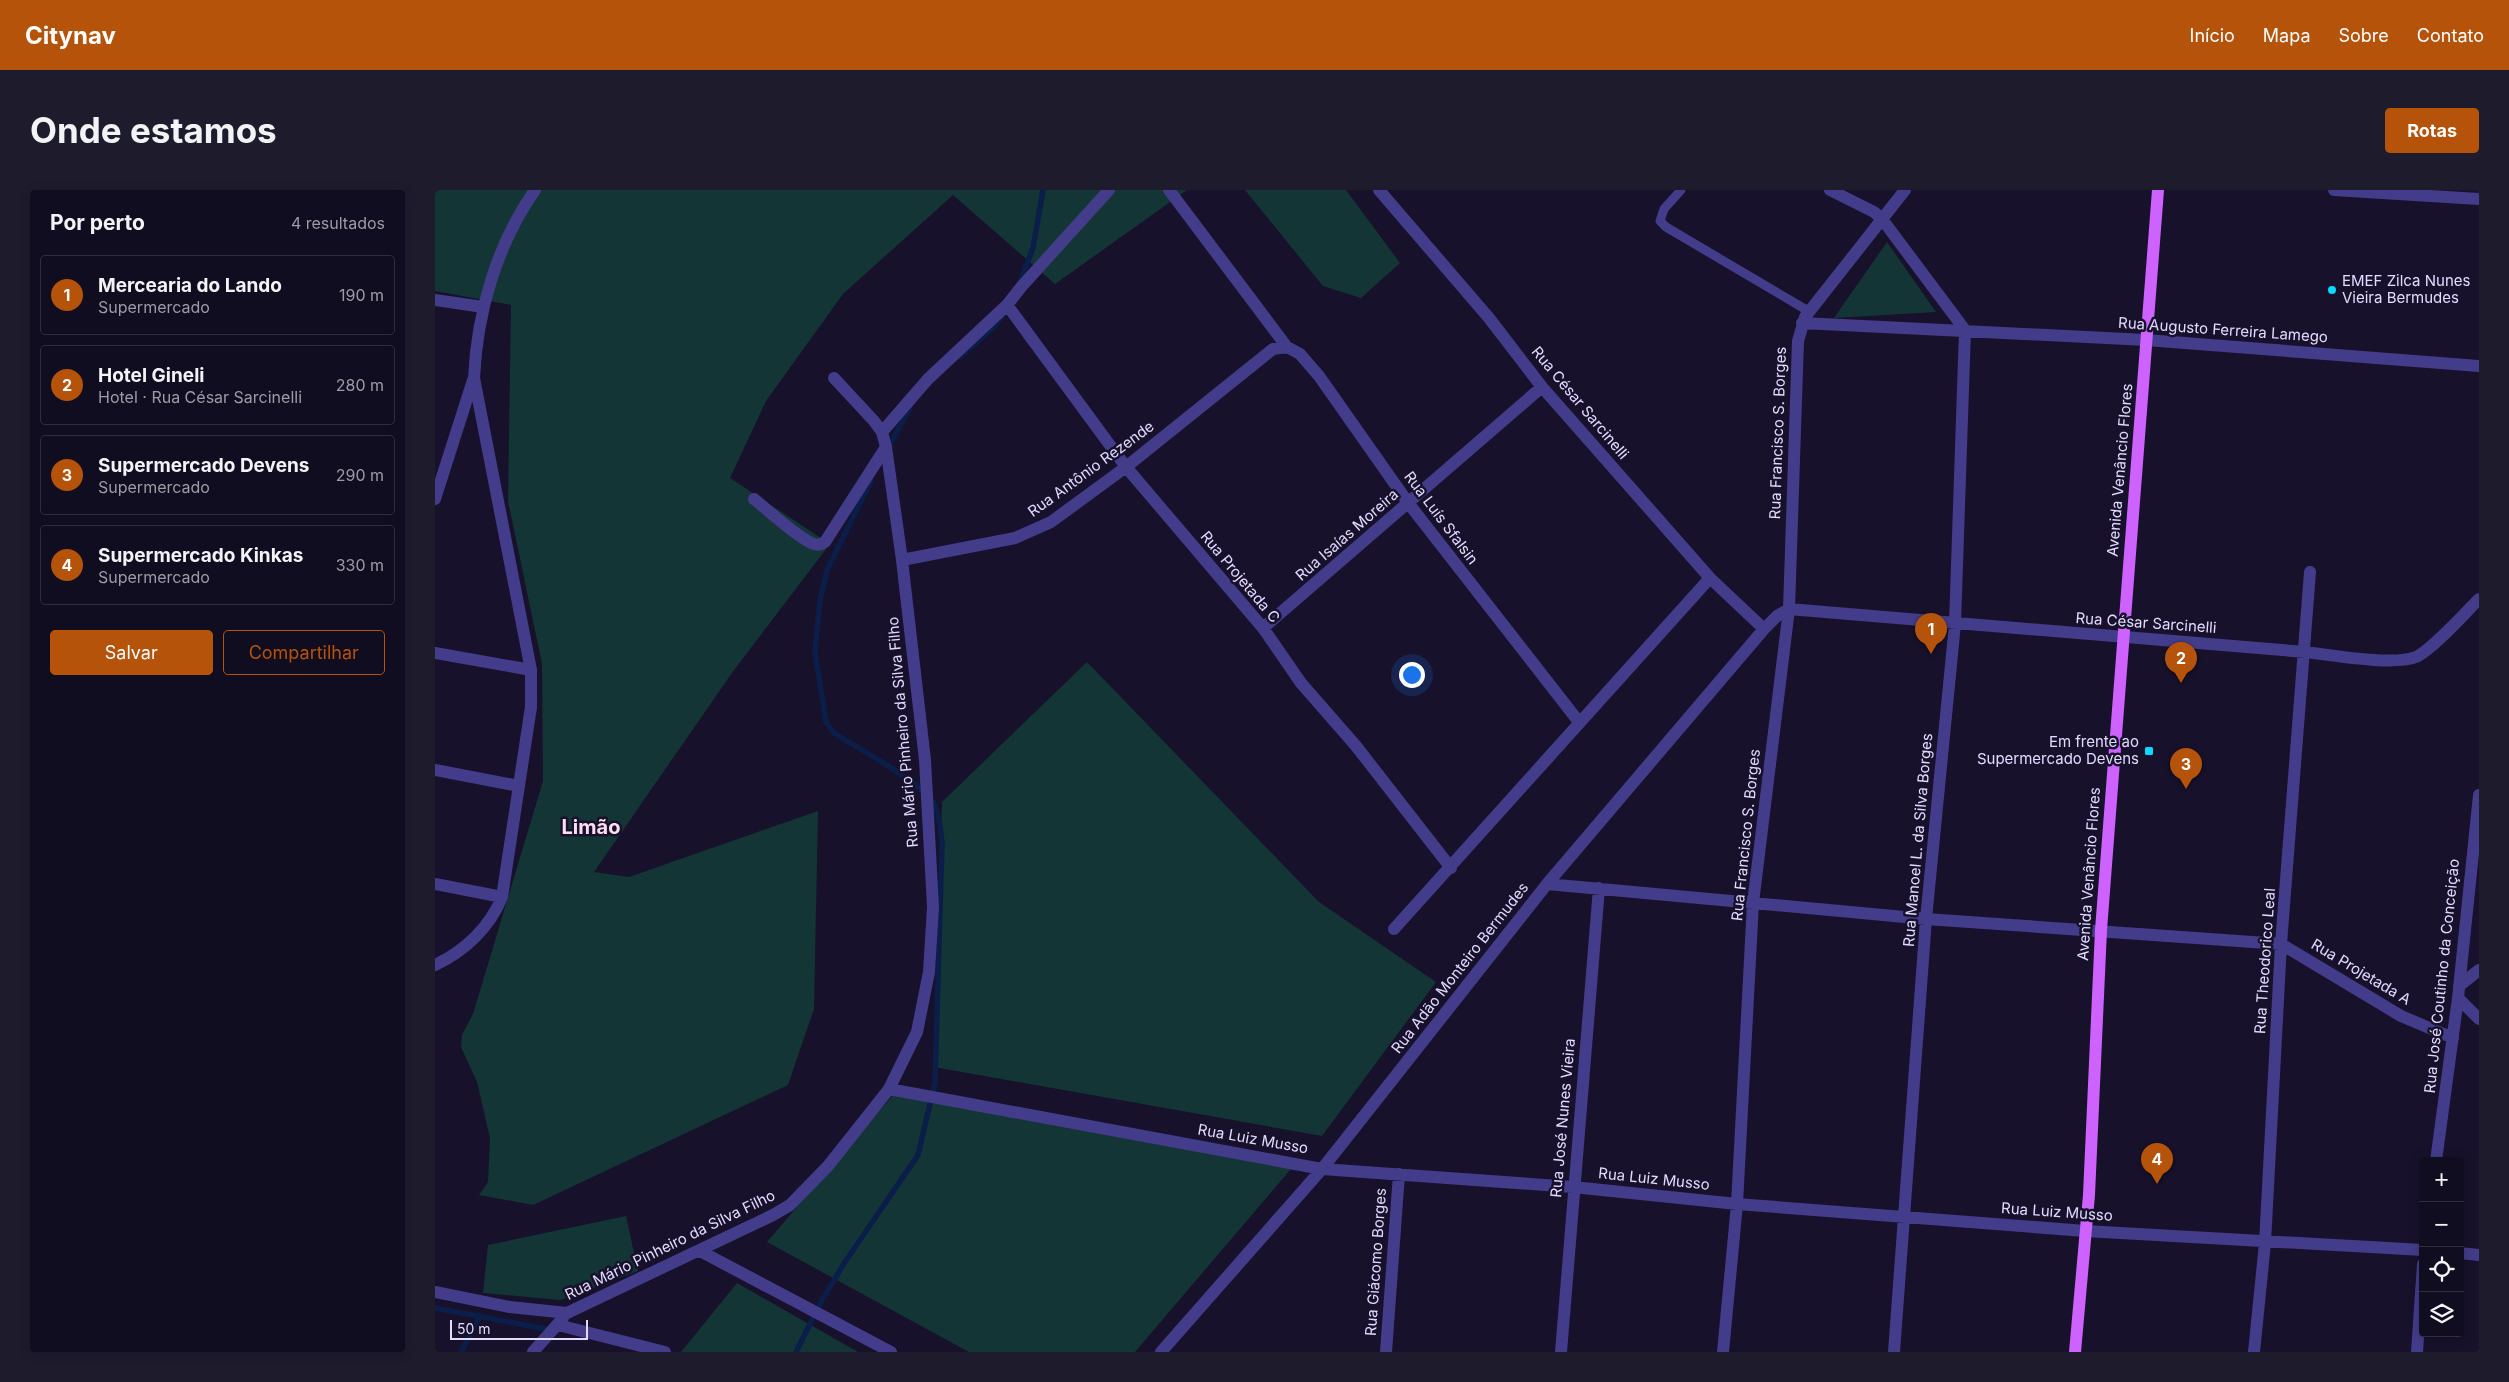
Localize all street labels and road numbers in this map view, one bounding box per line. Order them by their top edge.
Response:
street label: Rua Augusto Ferreira Lamego [2117,313,2329,346]
street label: Rua César Sarcinelli [1528,342,1633,463]
street label: Rua Francisco S. Borges [1765,346,1790,520]
street label: Avenida Venâncio Flores [2102,382,2137,557]
street label: Rua Antônio Rezende [1024,416,1158,521]
street label: Rua Luís Sfalsin [1400,467,1483,568]
street label: Rua Isaías Moreira [1291,485,1402,584]
street label: Rua Projetada C [1197,527,1284,626]
street label: Rua César Sarcinelli [2075,608,2217,637]
street label: Rua Mário Pinheiro da Silva Filho [883,616,922,848]
street label: Rua Manoel L. da Silva Borges [1899,732,1936,948]
street label: Rua Francisco S. Borges [1727,748,1764,922]
street label: Avenida Venâncio Flores [2073,786,2104,961]
street label: Rua José Coutinho da Conceição [2420,858,2463,1094]
street label: Rua Adão Monteiro Bermudes [1387,878,1532,1057]
street label: Rua Theodorico Leal [2250,887,2279,1035]
street label: Rua Projetada A [2308,934,2415,1009]
street label: Rua José Nunes Vieira [1546,1037,1579,1198]
street label: Rua Luiz Musso [1196,1119,1310,1158]
street label: Rua Luiz Musso [1597,1163,1711,1194]
street label: Rua Mário Pinheiro da Silva Filho [562,1185,778,1304]
street label: Rua Giácomo Borges [1361,1187,1390,1337]
street label: Rua Luiz Musso [2001,1198,2114,1225]

